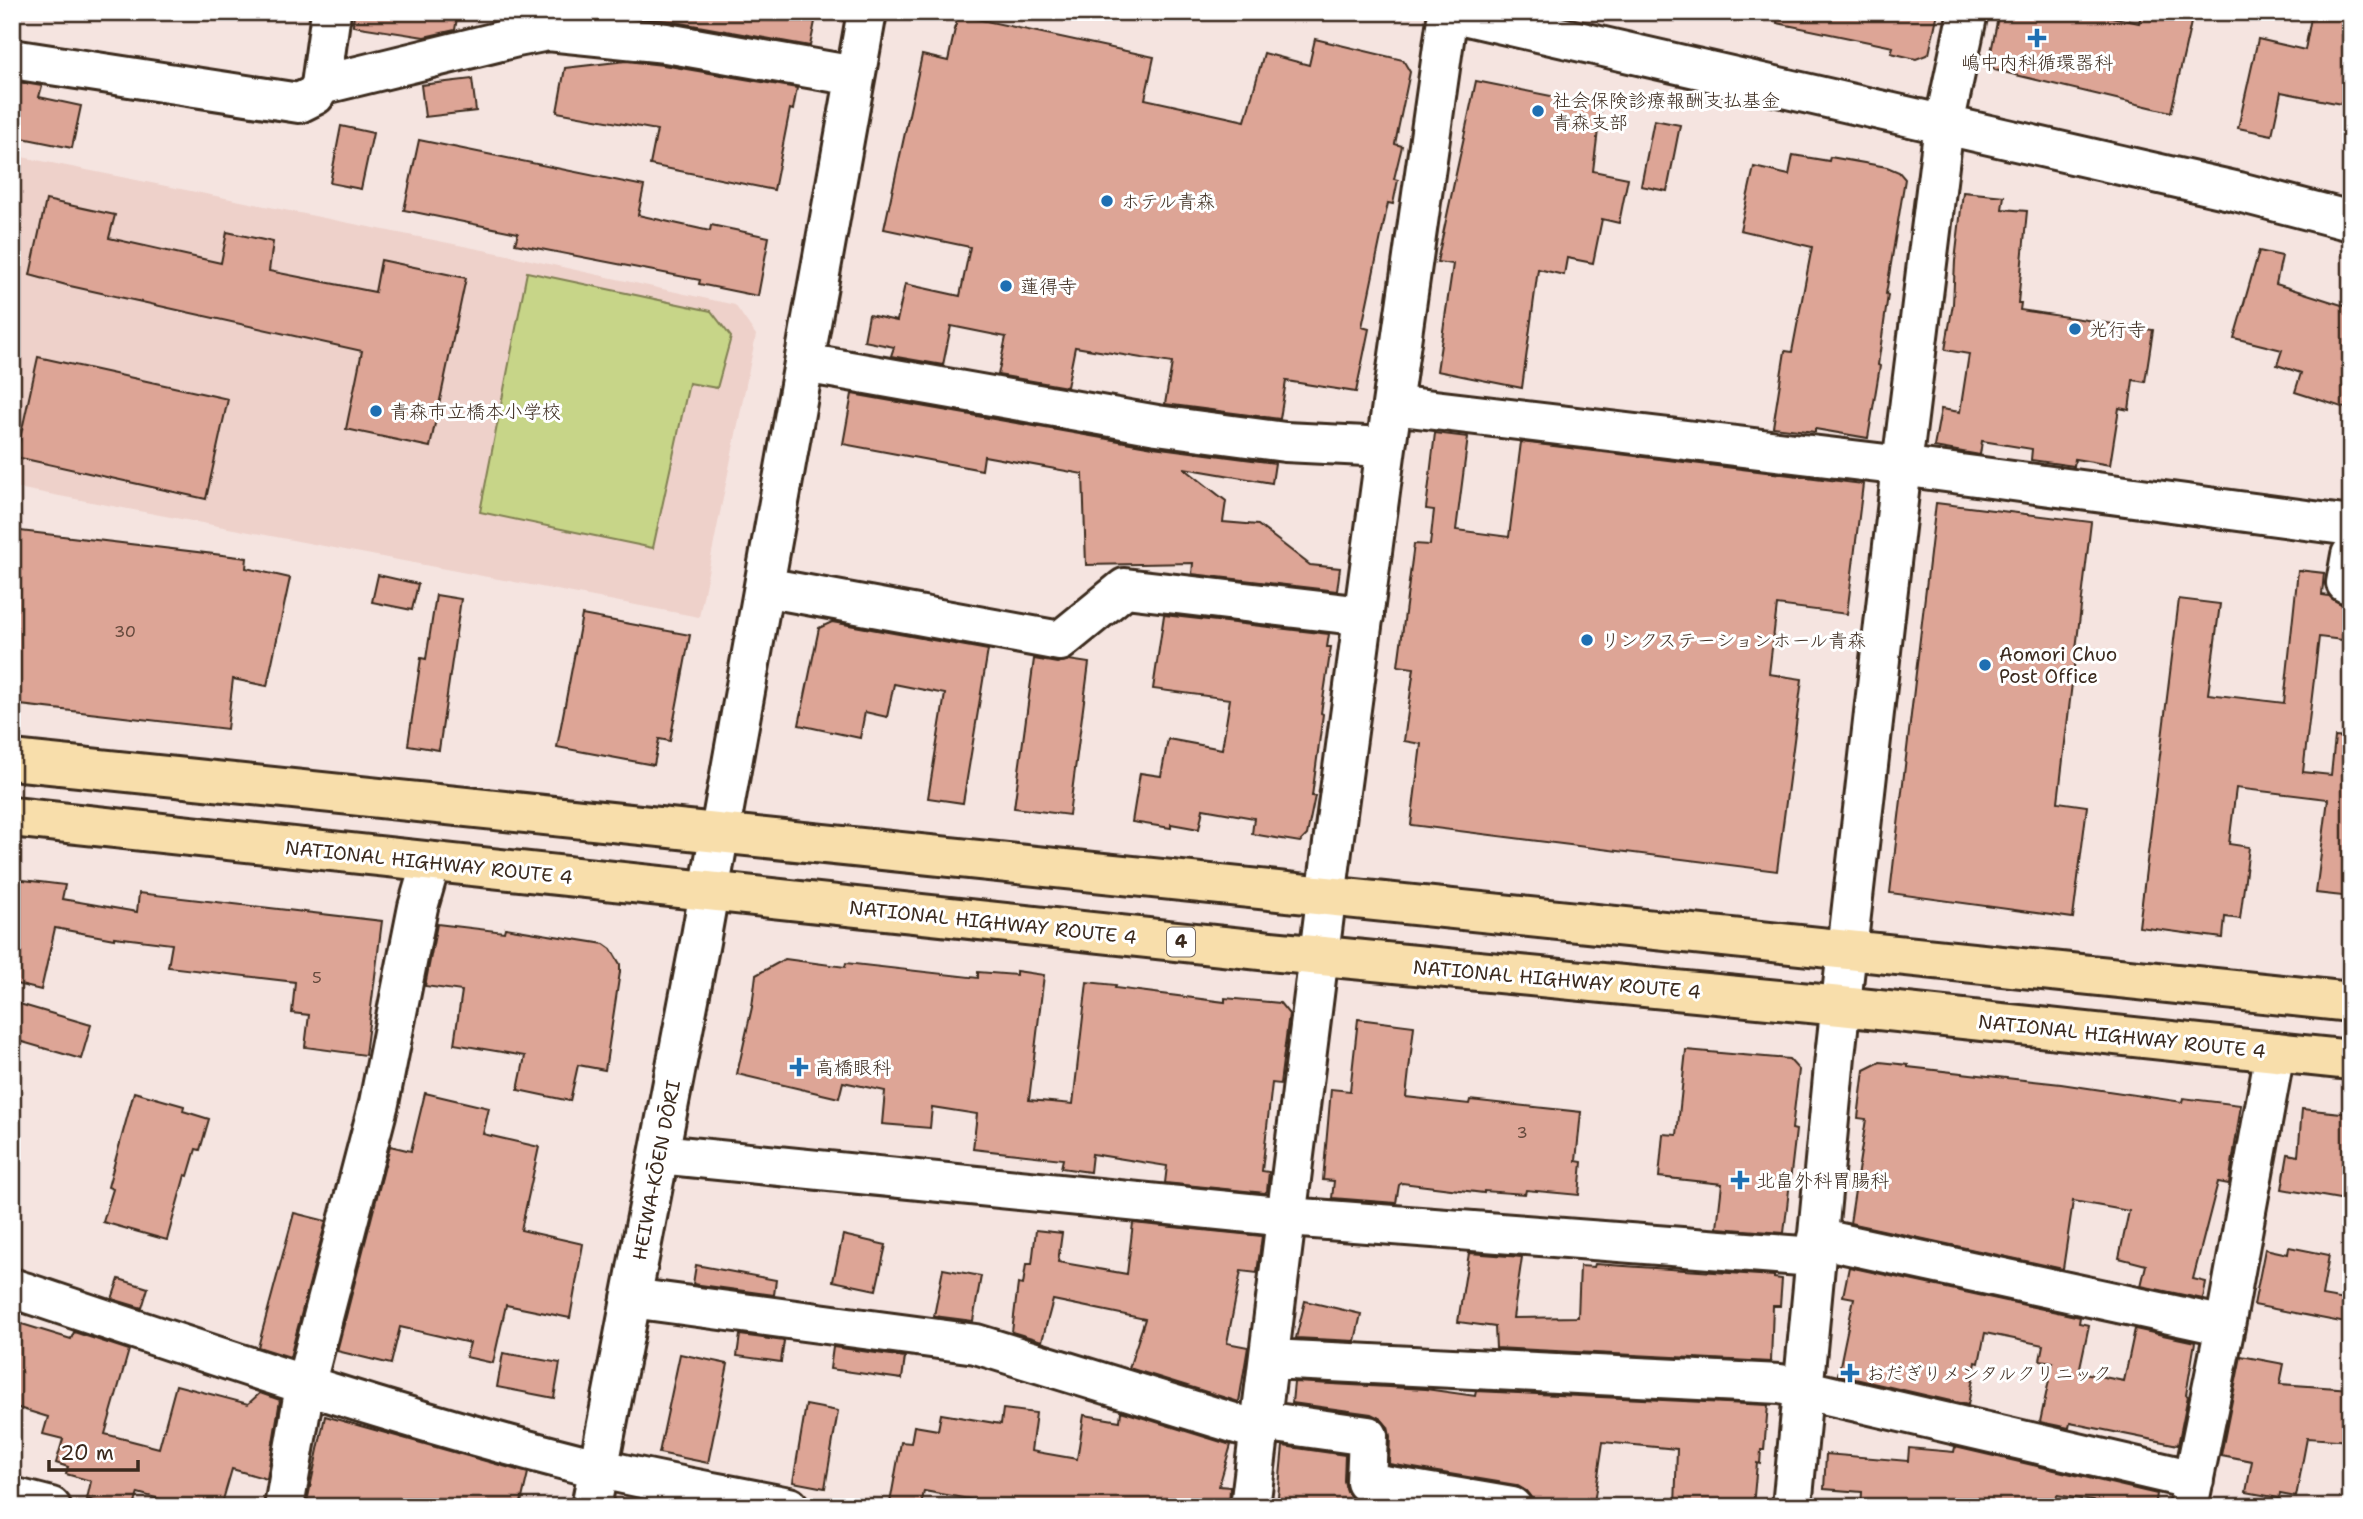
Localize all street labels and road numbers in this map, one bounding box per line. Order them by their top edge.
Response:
street label: NATIONAL HIGHWAY ROUTE 4 [284,835,574,890]
street label: NATIONAL HIGHWAY ROUTE 4 [848,895,1138,950]
road number: 4 [1167,928,1195,957]
street label: NATIONAL HIGHWAY ROUTE 4 [1412,954,1702,1005]
street label: NATIONAL HIGHWAY ROUTE 4 [1977,1009,2267,1064]
street label: HEIWA-KŌEN DŌRI [627,1078,686,1262]

